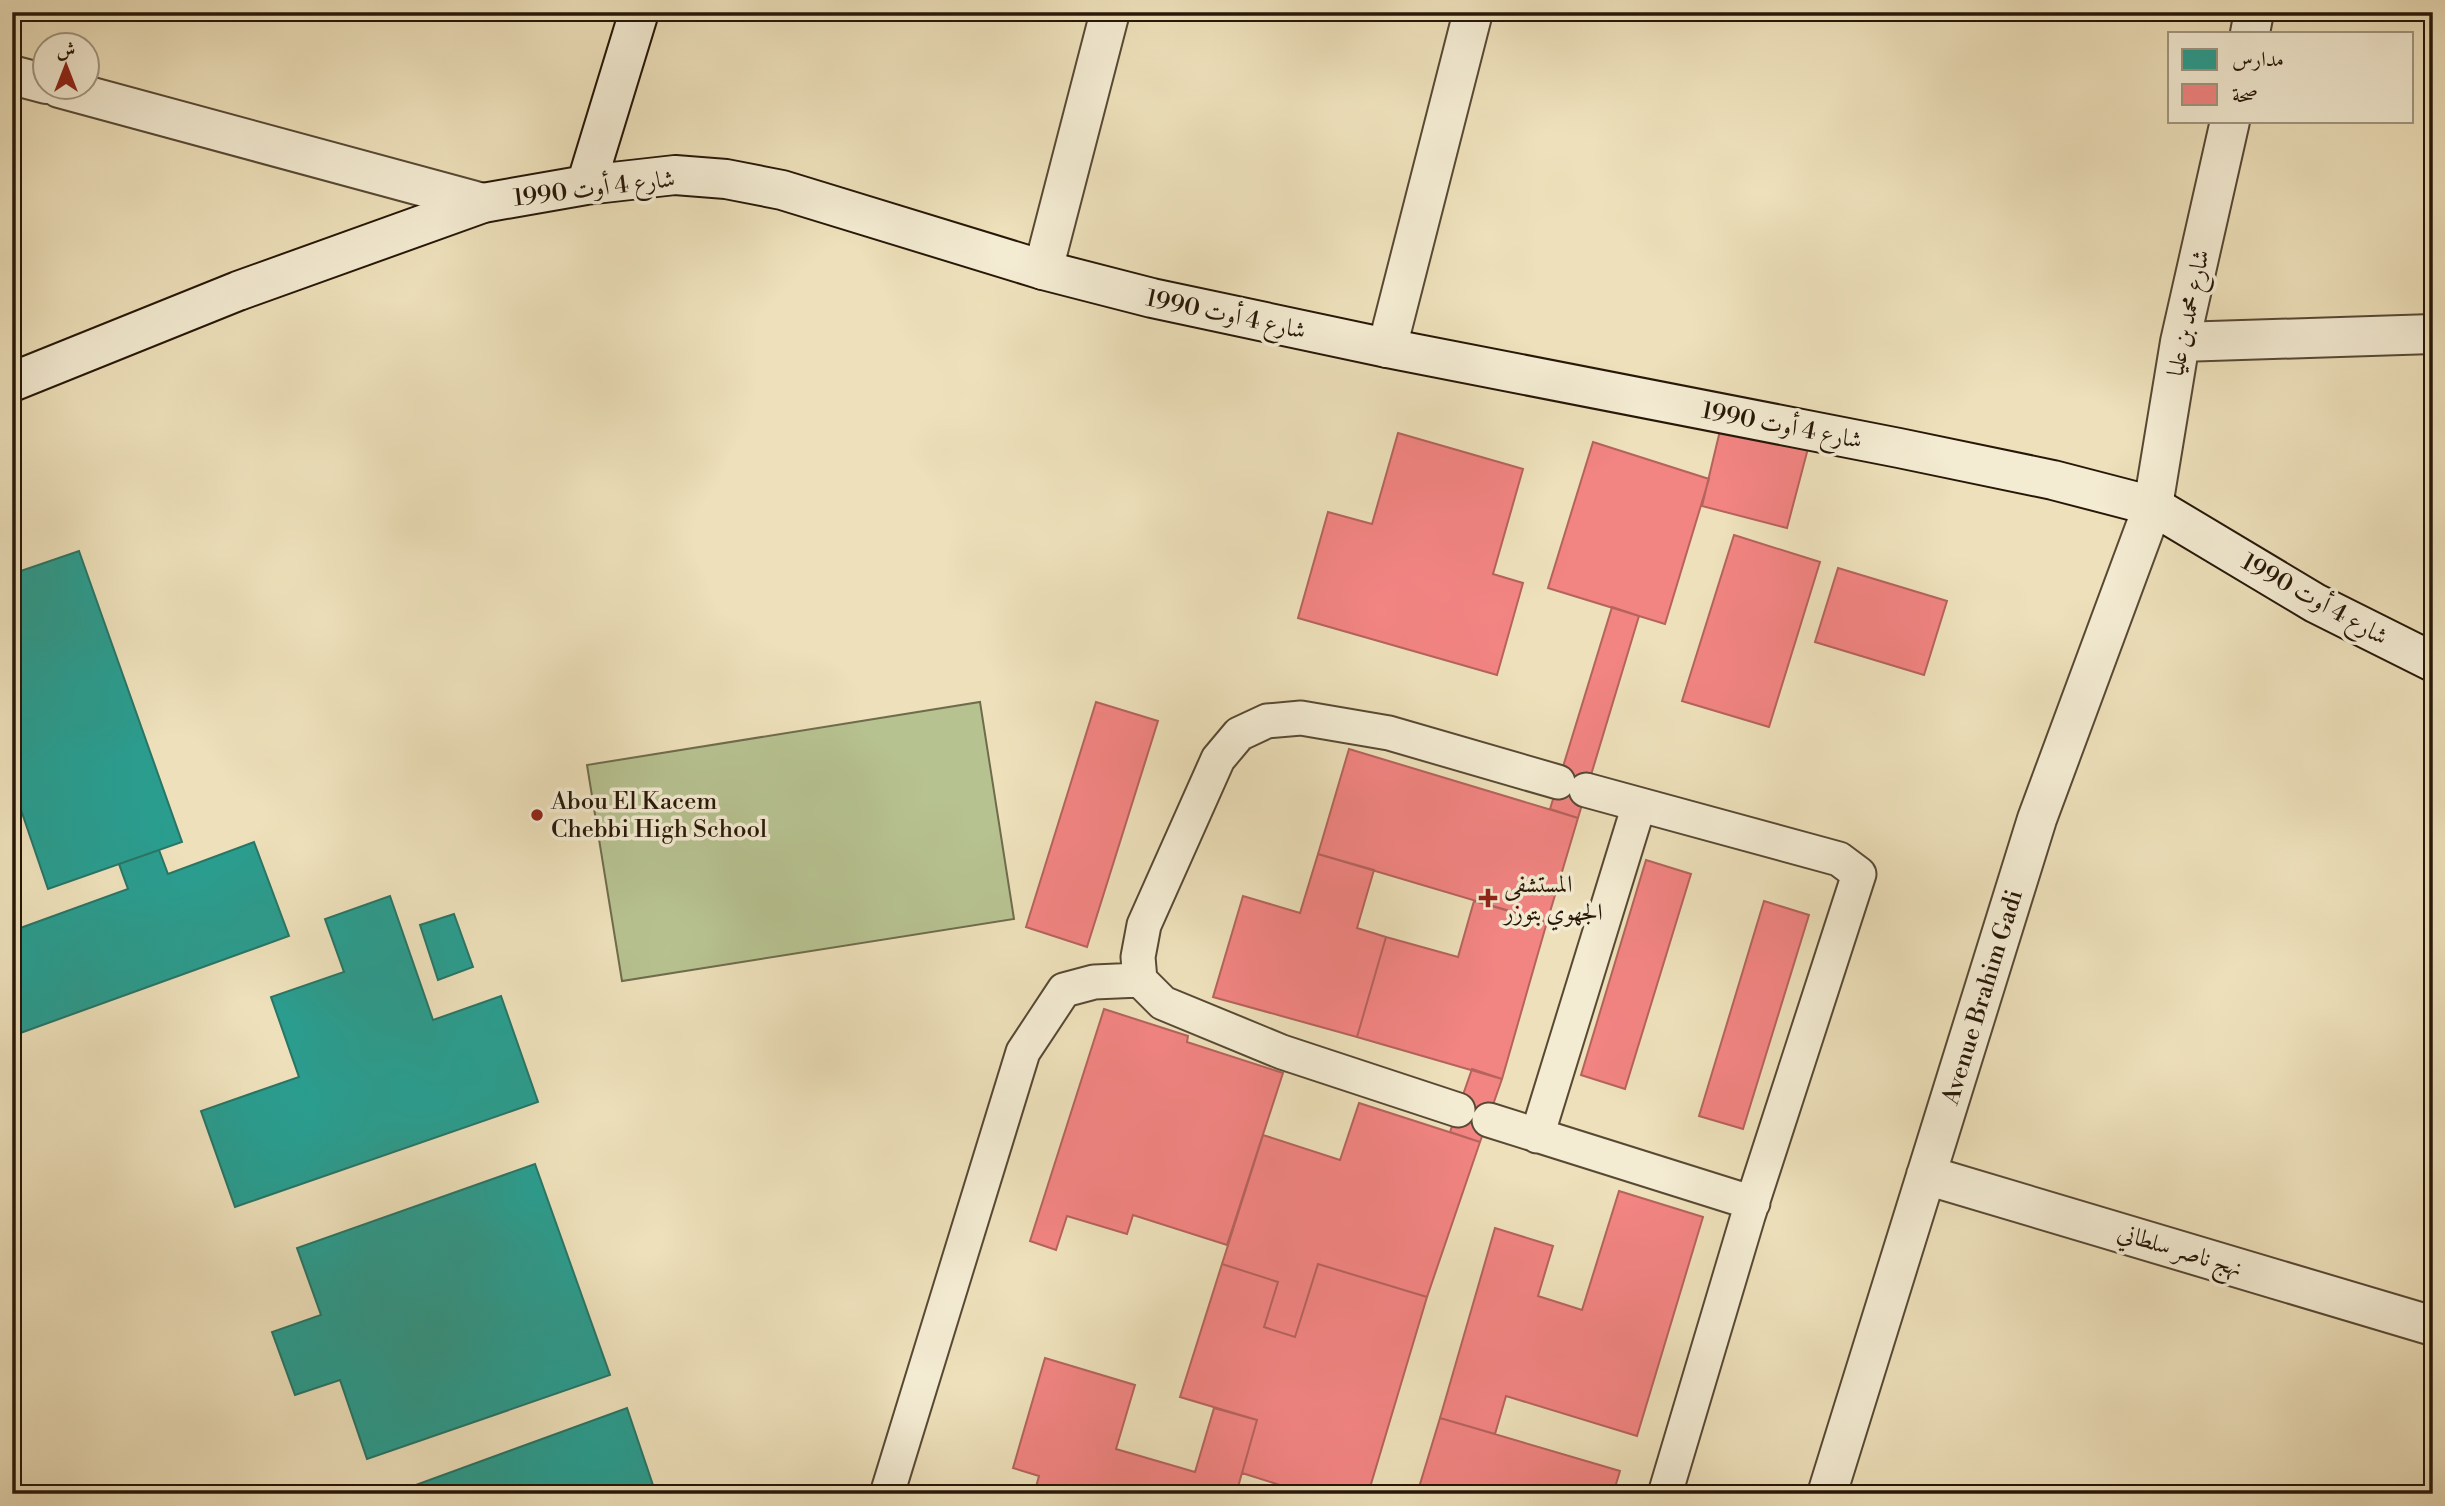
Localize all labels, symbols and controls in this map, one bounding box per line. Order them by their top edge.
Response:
north arrow [32,32,102,102]
legend [2168,32,2414,122]
text: ش [57,38,75,62]
text: مدارس [2232,47,2284,73]
text: صحة [2232,83,2258,109]
street label: شارع 4 أوت 1990 [511,161,677,218]
street label: شارع محمد بن عليا [2161,247,2221,380]
street label: شارع 4 أوت 1990 [1142,280,1309,350]
street label: شارع 4 أوت 1990 [1698,393,1865,460]
street label: شارع 4 أوت 1990 [2234,545,2394,656]
place label: Abou El Kacem Chebbi High School [550,787,767,845]
marker: Abou El Kacem Chebbi High School [529,807,545,823]
place label: المستشفى الجهوي بتوزر [1502,870,1603,931]
street label: Avenue Brahim Gadi [1936,886,2030,1109]
marker: المستشفى الجهوي بتوزر [1478,888,1498,908]
street label: نهج ناصر سلطاني [2112,1218,2246,1289]

